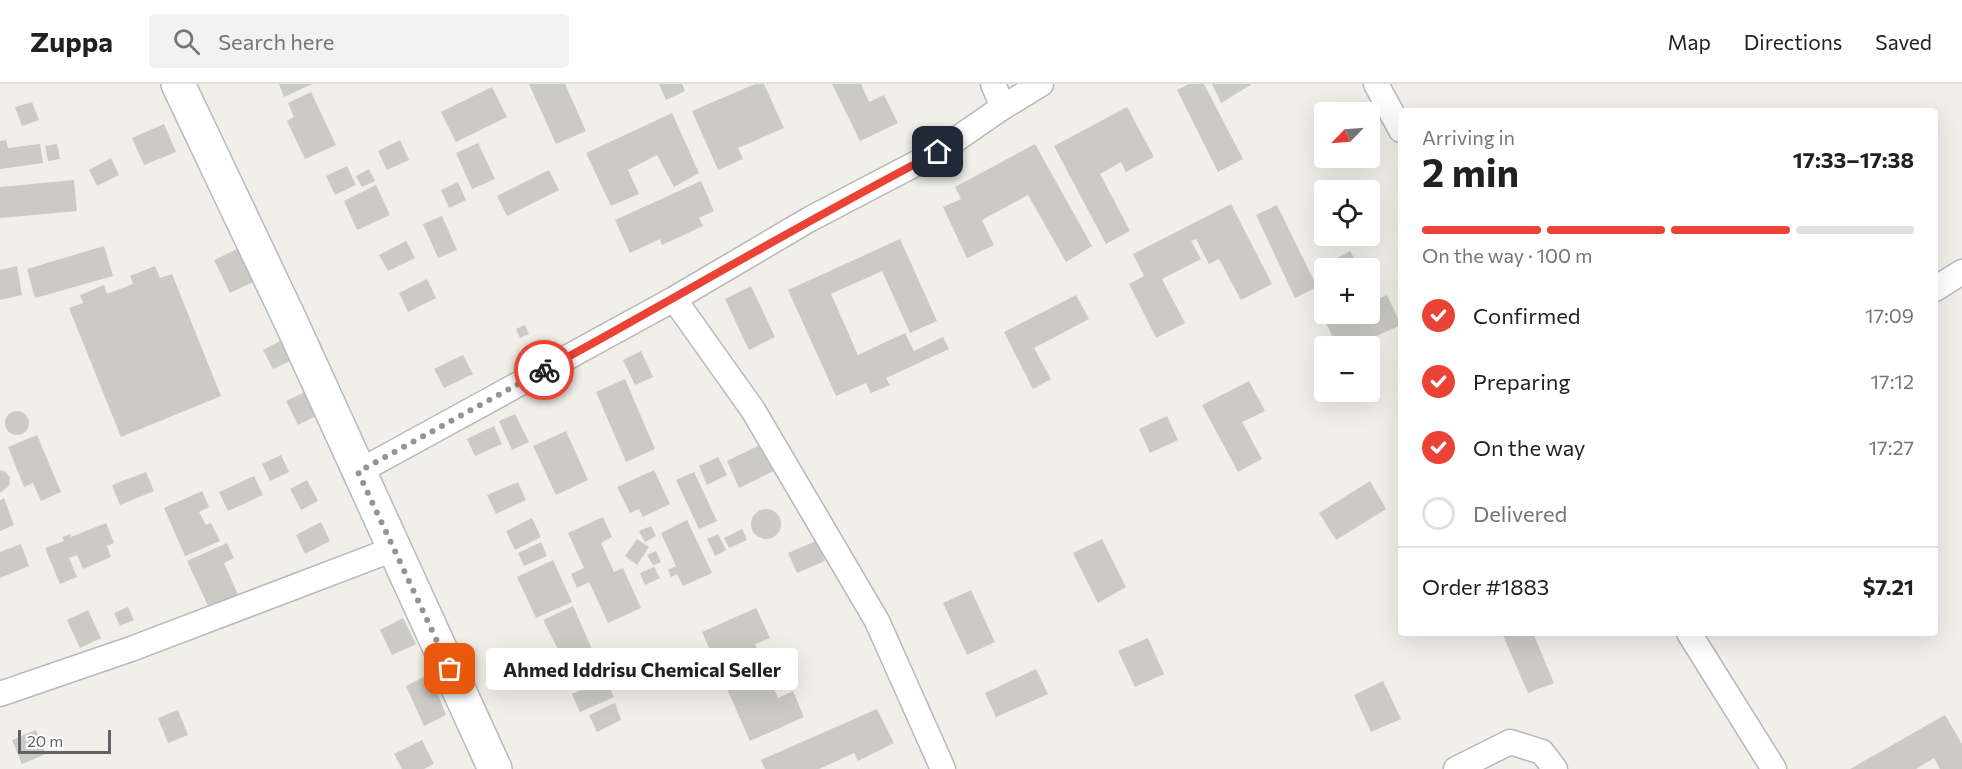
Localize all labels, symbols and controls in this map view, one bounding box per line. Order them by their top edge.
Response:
search box [149,14,569,68]
text: Zuppa [30,24,113,58]
icon: search [170,25,203,58]
text: Search here [218,28,334,55]
text: Map [1668,29,1711,54]
text: Directions [1744,29,1842,54]
text: Saved [1875,29,1932,54]
north arrow [1314,102,1380,168]
map controls [1314,102,1380,402]
text: Arriving in [1422,125,1515,149]
pin [912,126,963,177]
icon: home [921,135,954,168]
text: 17:33–17:38 [1793,146,1914,173]
text: 2 min [1422,147,1519,195]
button: locate [1314,180,1380,246]
text: On the way · 100 m [1422,243,1592,267]
button: + [1314,258,1380,324]
icon: check [1422,299,1455,332]
text: Confirmed [1473,302,1580,329]
text: 17:09 [1865,303,1914,327]
button: − [1314,336,1380,402]
courier [514,340,574,400]
icon: bike [528,354,561,387]
icon: check [1422,365,1455,398]
text: Preparing [1473,368,1570,395]
text: 17:12 [1871,369,1914,393]
icon: check [1422,431,1455,464]
text: On the way [1473,434,1585,461]
text: 17:27 [1869,435,1914,459]
text: Delivered [1473,500,1567,527]
text: Order #1883 [1422,573,1549,600]
text: $7.21 [1863,573,1914,600]
pin [424,643,475,694]
callout: Ahmed Iddrisu Chemical Seller [486,648,798,690]
icon: bag [433,652,466,685]
text: Ahmed Iddrisu Chemical Seller [503,657,781,681]
scale bar [18,727,111,754]
text: 20 m [27,731,63,750]

